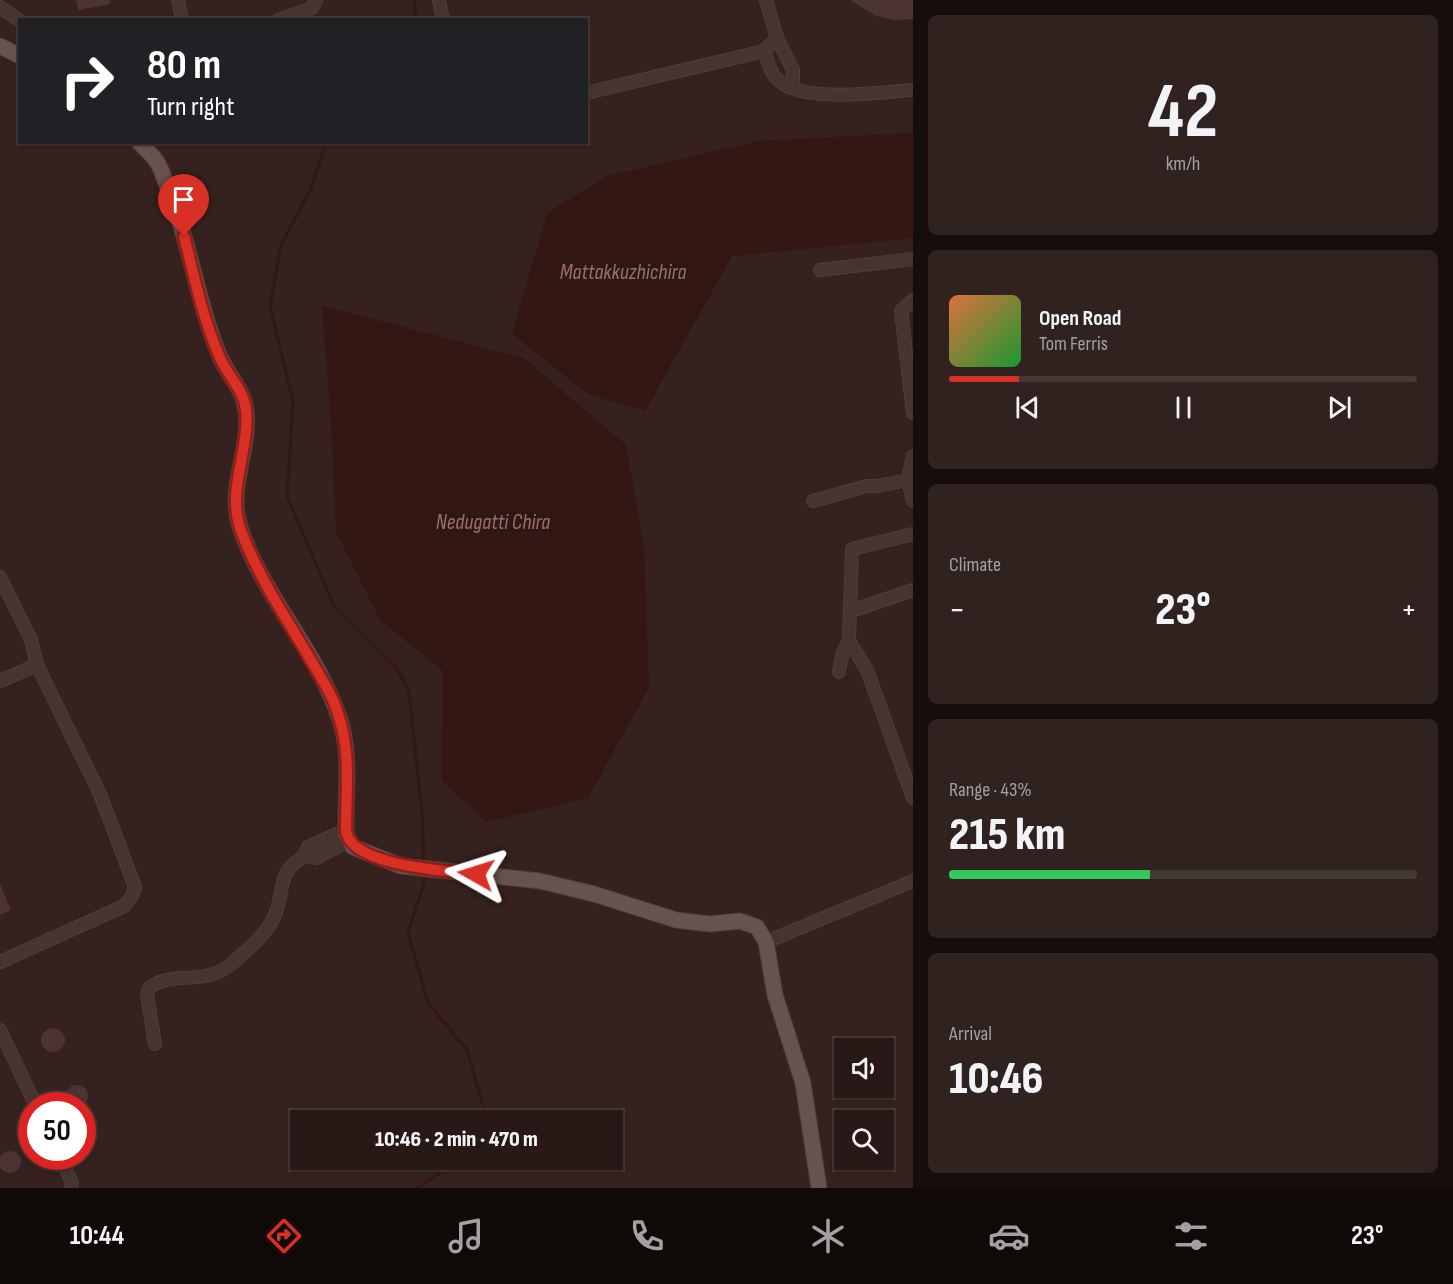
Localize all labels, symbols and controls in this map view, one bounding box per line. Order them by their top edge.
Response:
text: 80 m [147,40,221,91]
icon: right [48,42,126,120]
text: 42 [1148,66,1218,159]
text: Turn right [147,91,234,123]
text: km/h [1166,152,1200,176]
pin [158,174,209,236]
icon: arrive [167,183,200,216]
water label: Mattakkuzhichira [560,259,686,286]
text: Open Road [1039,305,1121,332]
text: Tom Ferris [1039,332,1108,356]
icon: previous [1011,391,1044,424]
icon: pause [1167,391,1200,424]
icon: next [1323,391,1356,424]
water label: Nedugatti Chira [436,509,550,536]
text: Climate [949,553,1001,577]
text: 23° [1155,583,1211,638]
text: − [949,590,965,630]
text: + [1401,590,1417,630]
text: Range · 43% [949,778,1032,802]
text: 215 km [949,808,1065,863]
position arrow [444,842,508,906]
text: Arrival [949,1022,992,1046]
map controls [834,1038,894,1170]
button: sound [834,1038,894,1098]
text: 10:46 [949,1052,1043,1107]
speed limit sign: 50 [18,1092,96,1170]
button: search [834,1110,894,1170]
text: 10:46 · 2 min · 470 m [375,1126,538,1153]
icon: directions [263,1215,305,1257]
icon: music [445,1215,487,1257]
icon: phone [626,1215,668,1257]
icon: climate [807,1215,849,1257]
icon: car [988,1215,1030,1257]
icon: filters [1170,1215,1212,1257]
text: 10:44 [70,1220,124,1252]
text: 23° [1351,1220,1383,1252]

